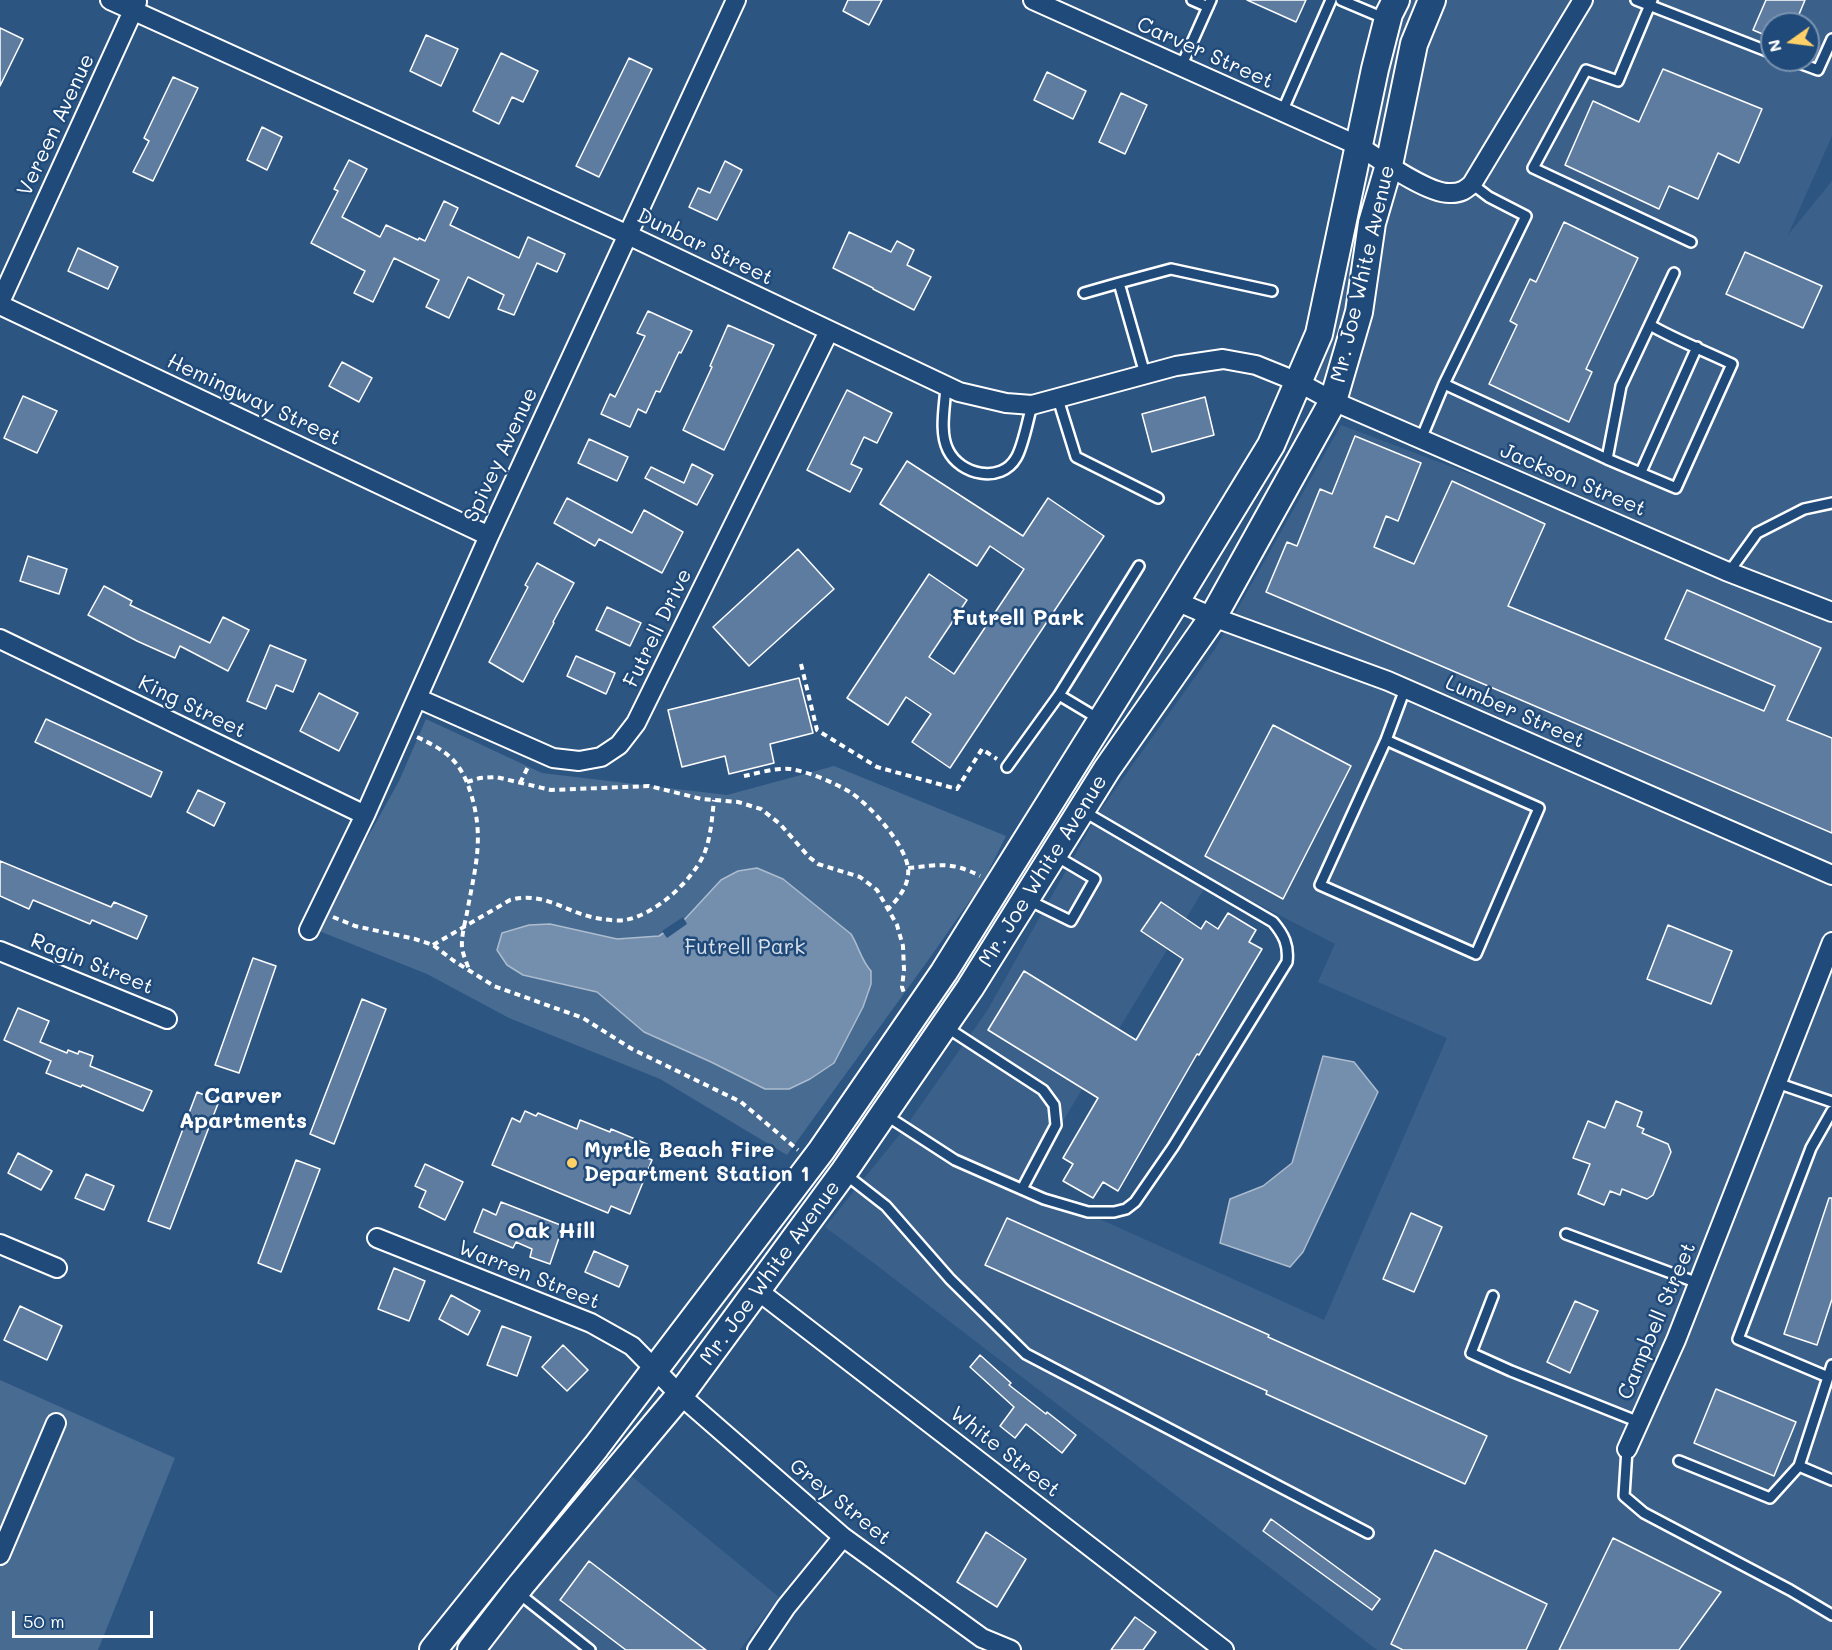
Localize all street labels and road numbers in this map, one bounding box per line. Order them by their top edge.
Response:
street label: Carver Street [1133,12,1277,94]
street label: Vereen Avenue [12,50,100,200]
street label: Mr. Joe White Avenue [1326,163,1400,385]
street label: Dunbar Street [633,203,777,291]
street label: Hemingway Street [163,349,345,451]
street label: Spivey Avenue [459,384,543,526]
street label: Jackson Street [1496,438,1650,522]
street label: Futrell Drive [618,565,698,691]
street label: King Street [134,670,250,744]
street label: Lumber Street [1441,670,1589,754]
street label: Mr. Joe White Avenue [973,770,1113,972]
street label: Ragin Street [27,928,157,1000]
street label: Mr. Joe White Avenue [694,1176,846,1370]
street label: Warren Street [454,1235,604,1315]
street label: Campbell Street [1613,1239,1701,1403]
street label: White Street [945,1401,1065,1503]
street label: Grey Street [784,1453,896,1551]

